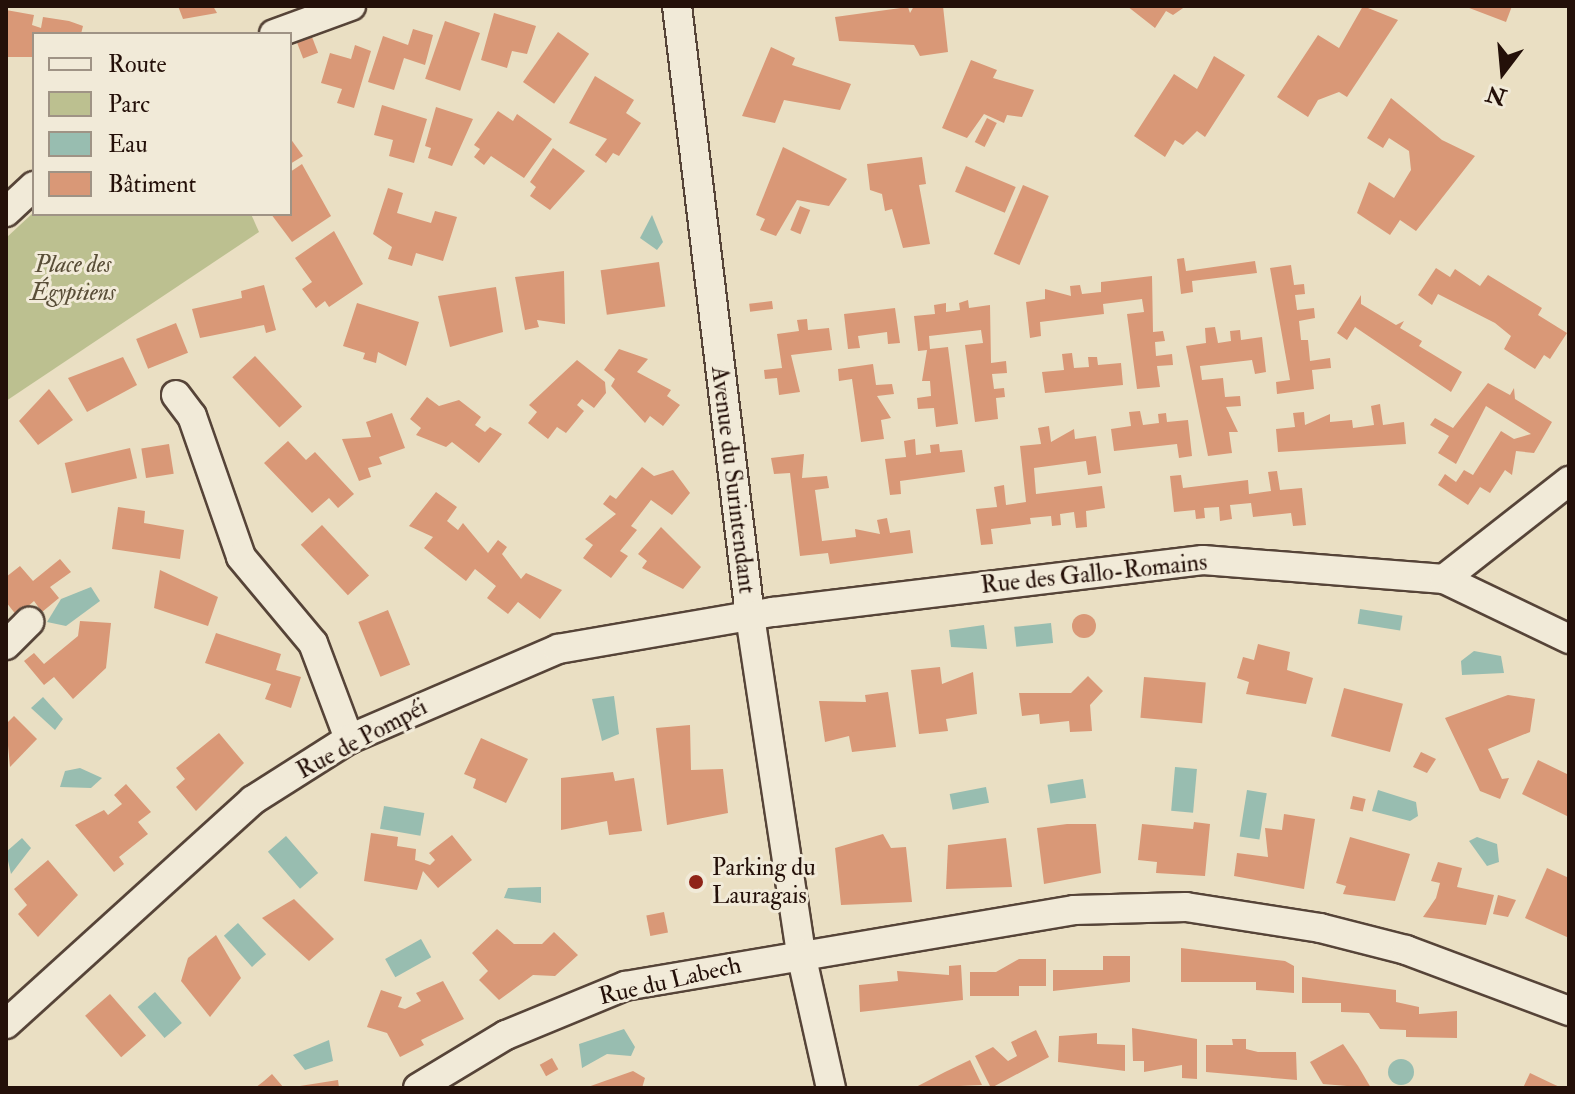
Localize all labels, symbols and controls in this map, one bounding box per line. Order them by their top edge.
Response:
legend [32,32,292,216]
north arrow [1463,32,1543,112]
text: Route [108,49,167,80]
text: N [1483,79,1510,111]
text: Parc [108,89,150,120]
text: Eau [108,129,148,160]
text: Bâtiment [108,169,196,200]
park label: Place des Égyptiens [30,251,116,307]
street label: Avenue du Surintendant [705,365,761,595]
street label: Rue des Gallo-Romains [979,548,1209,600]
street label: Rue de Pompéi [292,693,432,785]
place label: Parking du Lauragais [712,854,816,910]
marker: Parking du Lauragais [687,873,705,891]
street label: Rue du Labech [596,951,744,1011]

